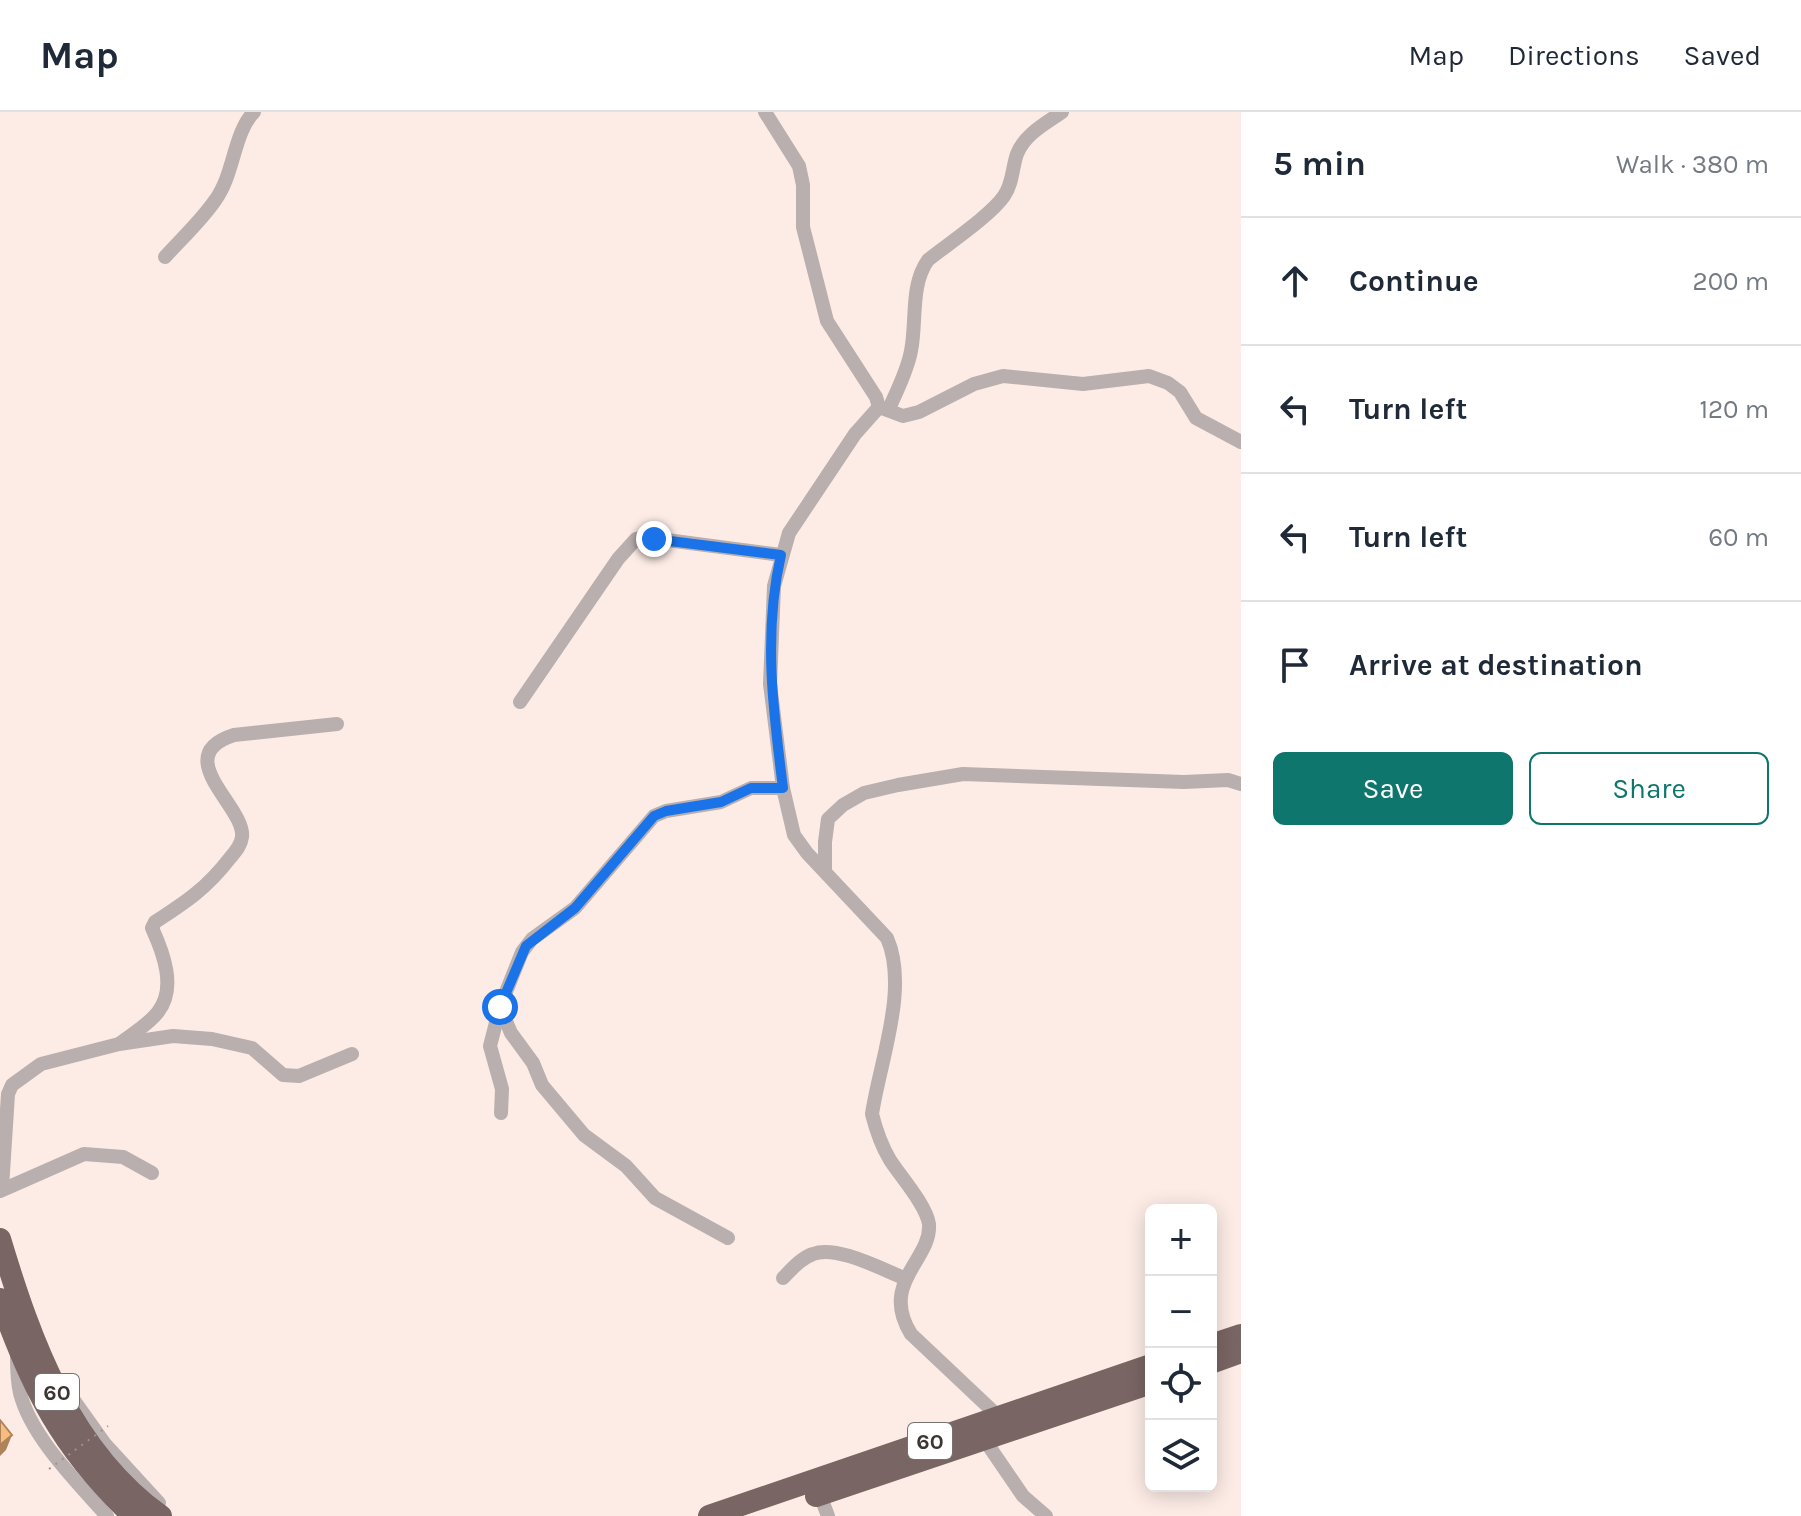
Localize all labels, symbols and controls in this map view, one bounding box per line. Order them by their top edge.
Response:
text: Map [40,33,119,78]
text: Map [1409,39,1464,72]
text: Directions [1508,39,1640,72]
text: Saved [1684,39,1761,72]
text: 5 min [1273,144,1366,184]
text: Walk · 380 m [1616,149,1769,180]
icon: ahead [1273,259,1317,303]
text: Continue [1349,263,1479,299]
text: 200 m [1693,266,1769,297]
icon: left [1273,387,1317,431]
text: Turn left [1349,391,1467,427]
text: 120 m [1699,394,1769,425]
icon: left [1273,515,1317,559]
text: Turn left [1349,519,1467,555]
route end [636,521,672,557]
text: 60 m [1708,522,1769,553]
icon: arrive [1273,643,1317,687]
text: Arrive at destination [1349,647,1643,683]
button: Save [1273,752,1513,825]
button: Share [1529,752,1769,825]
route start [482,989,518,1025]
map controls [1145,1204,1217,1492]
button: + [1145,1204,1217,1276]
button: − [1145,1276,1217,1348]
button: locate [1145,1348,1217,1420]
road number: 60 [35,1374,79,1410]
button: layers [1145,1420,1217,1492]
road number: 60 [908,1423,952,1459]

